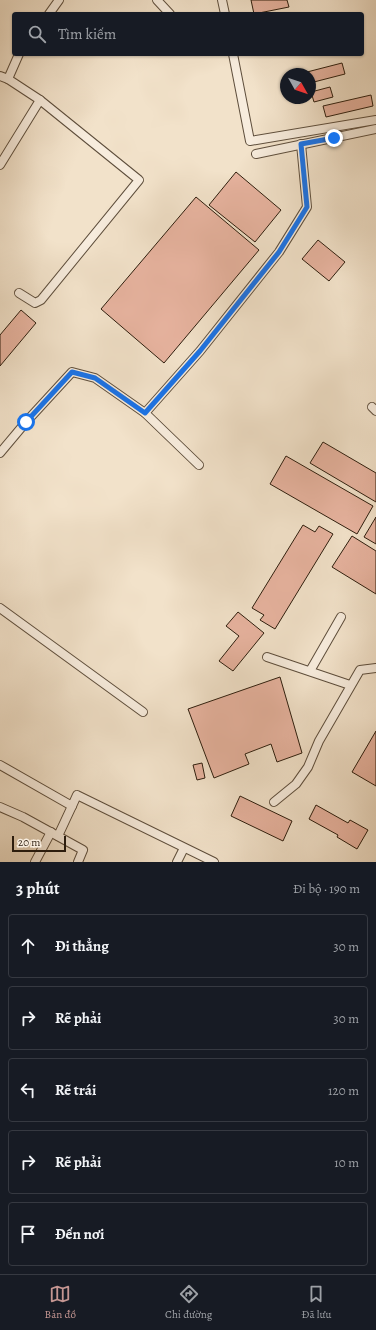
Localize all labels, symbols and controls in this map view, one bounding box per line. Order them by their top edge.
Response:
search box [12,12,364,56]
icon: search [26,23,48,45]
text: Tìm kiếm [58,24,116,44]
north arrow [280,68,316,104]
route end [325,129,343,147]
route start [17,413,35,431]
scale bar [12,834,66,853]
text: 20 m [18,835,40,850]
text: 3 phút [16,877,60,900]
text: Đi bộ · 190 m [293,880,360,897]
icon: ahead [17,935,39,957]
text: Đi thẳng [55,936,109,956]
text: 30 m [333,938,359,955]
icon: right [17,1007,39,1029]
text: Rẽ phải [55,1008,101,1028]
text: 30 m [333,1010,359,1027]
icon: left [17,1079,39,1101]
text: Rẽ trái [55,1080,96,1100]
text: 120 m [328,1082,359,1099]
icon: right [17,1151,39,1173]
text: Rẽ phải [55,1152,101,1172]
text: 10 m [334,1154,359,1171]
icon: arrive [17,1223,39,1245]
text: Đến nơi [55,1224,104,1244]
tab: Bản đồ [45,1283,76,1322]
tab: Chỉ đường [165,1283,212,1322]
tab: Đã lưu [302,1283,331,1322]

